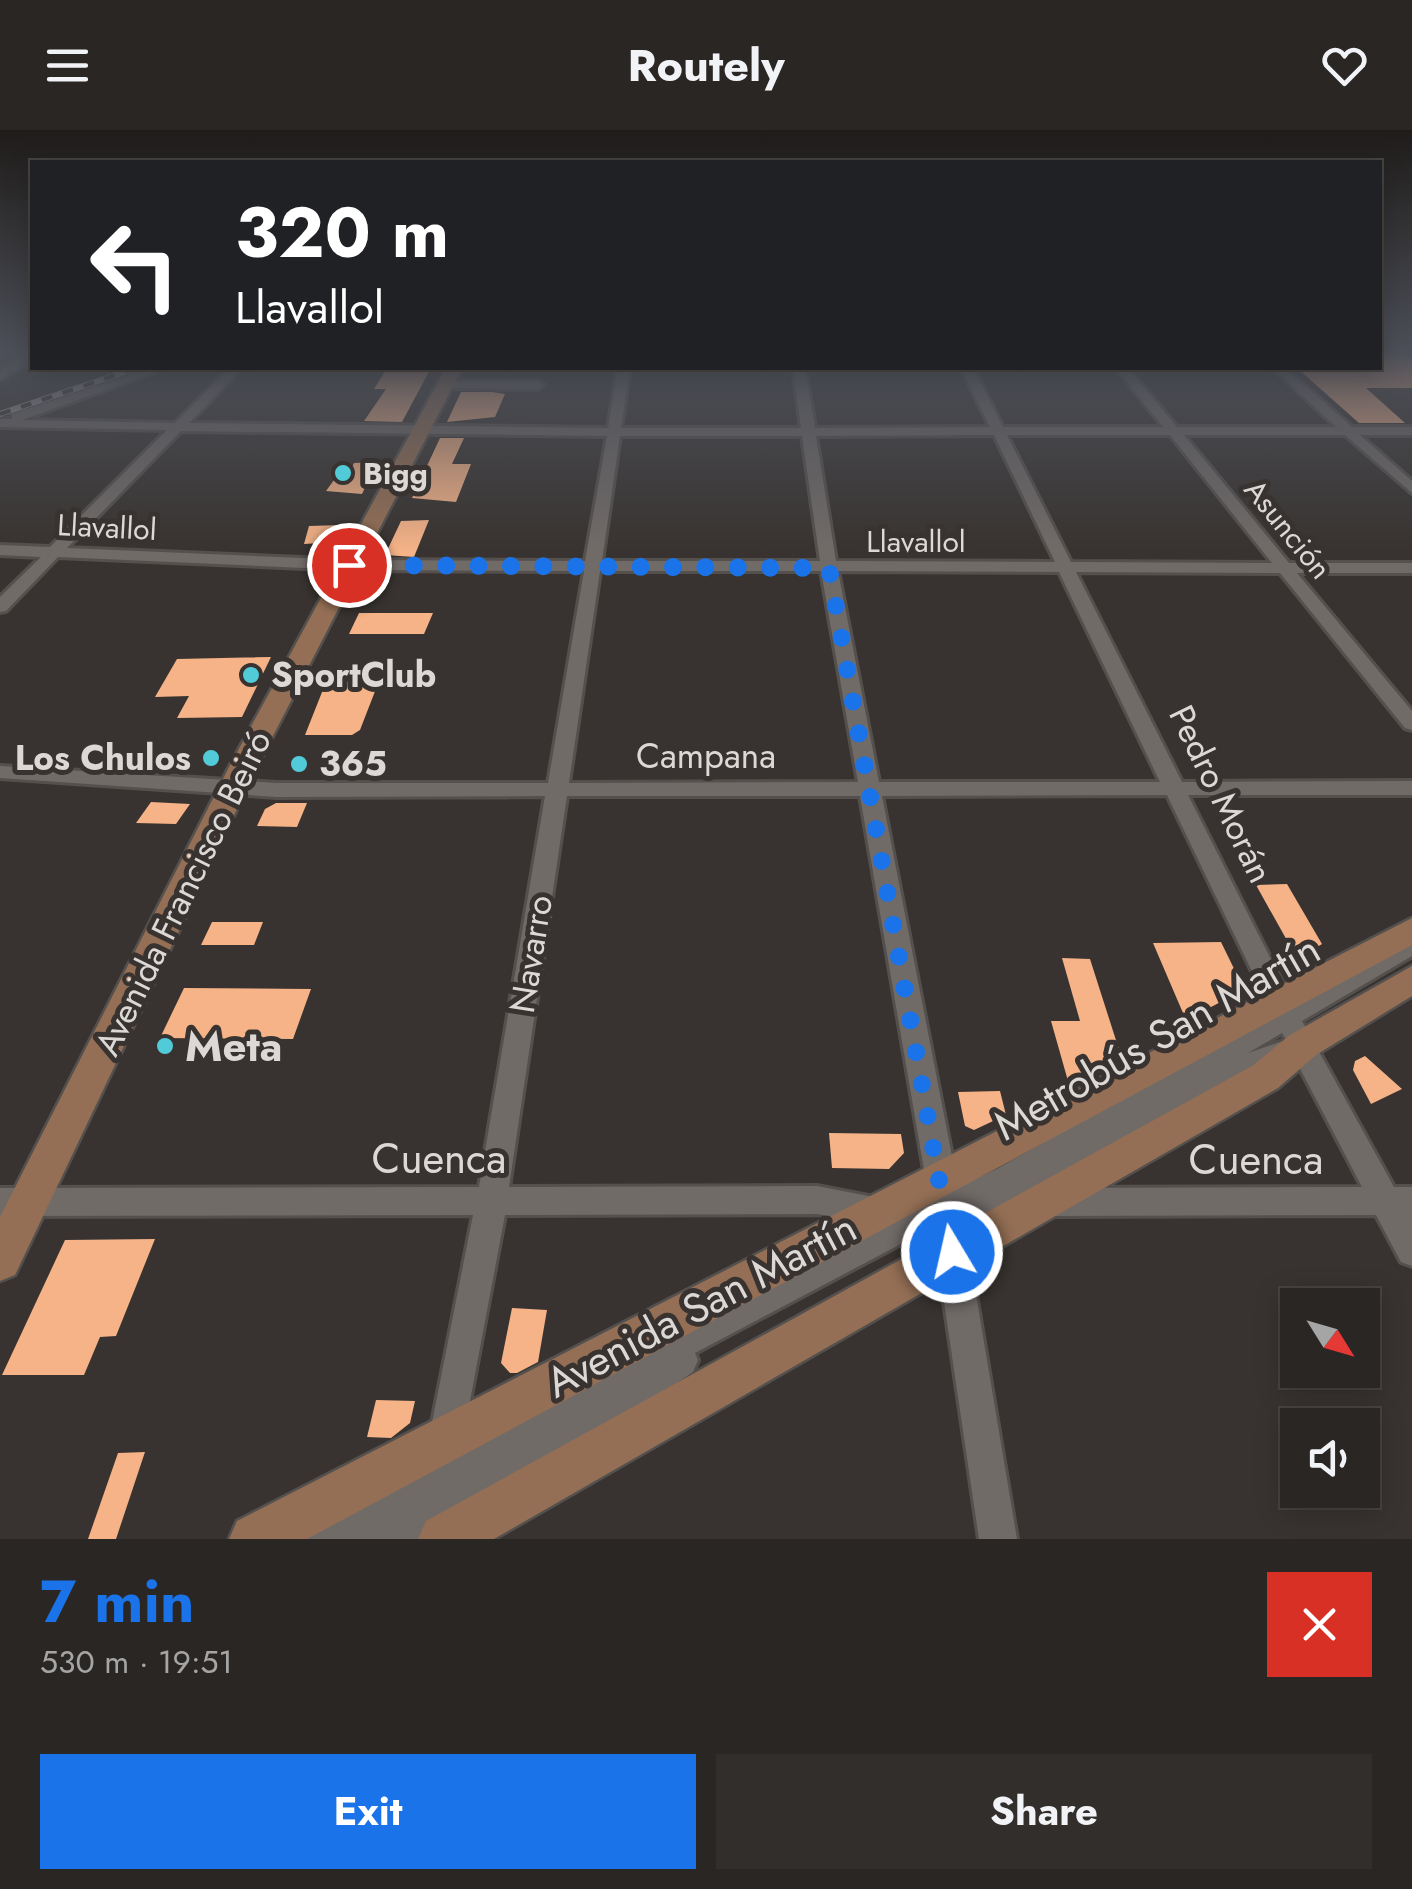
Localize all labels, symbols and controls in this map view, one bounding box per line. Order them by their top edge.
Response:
text: Routely [627,33,785,98]
icon: menu [40,38,95,93]
icon: heart [1317,38,1372,93]
text: 320 m [235,182,449,283]
icon: left [70,200,200,330]
text: Llavallol [235,275,384,340]
place label: Bigg [363,452,428,495]
marker: Bigg [332,462,354,484]
street label: Asunción [1234,470,1342,588]
street label: Llavallol [56,503,158,551]
street label: Llavallol [866,520,966,563]
pin [307,523,392,608]
icon: arrive [322,538,377,593]
place label: SportClub [271,650,436,700]
marker: SportClub [240,664,262,686]
street label: Pedro Morán [1156,697,1286,891]
street label: Avenida Francisco Beiró [82,722,284,1064]
street label: Campana [636,731,776,781]
place label: Los Chulos [15,733,191,783]
place label: 365 [319,739,387,789]
marker: Los Chulos [200,747,222,769]
marker: 365 [288,753,310,775]
street label: Navarro [497,892,565,1016]
street label: Metrobús San Martín [983,919,1331,1155]
place label: Meta [185,1016,282,1077]
marker: Meta [154,1035,176,1057]
street label: Cuenca [372,1128,506,1189]
street label: Cuenca [1189,1129,1323,1190]
street label: Avenida San Martín [535,1197,867,1413]
position arrow [900,1200,1004,1304]
north arrow [1280,1288,1380,1388]
map controls [1280,1288,1380,1508]
button: sound [1280,1408,1380,1508]
text: 7 min [40,1558,194,1645]
button: close [1267,1572,1372,1677]
text: 530 m · 19:51 [40,1639,233,1685]
button: Exit [40,1754,696,1869]
button: Share [716,1754,1372,1869]

